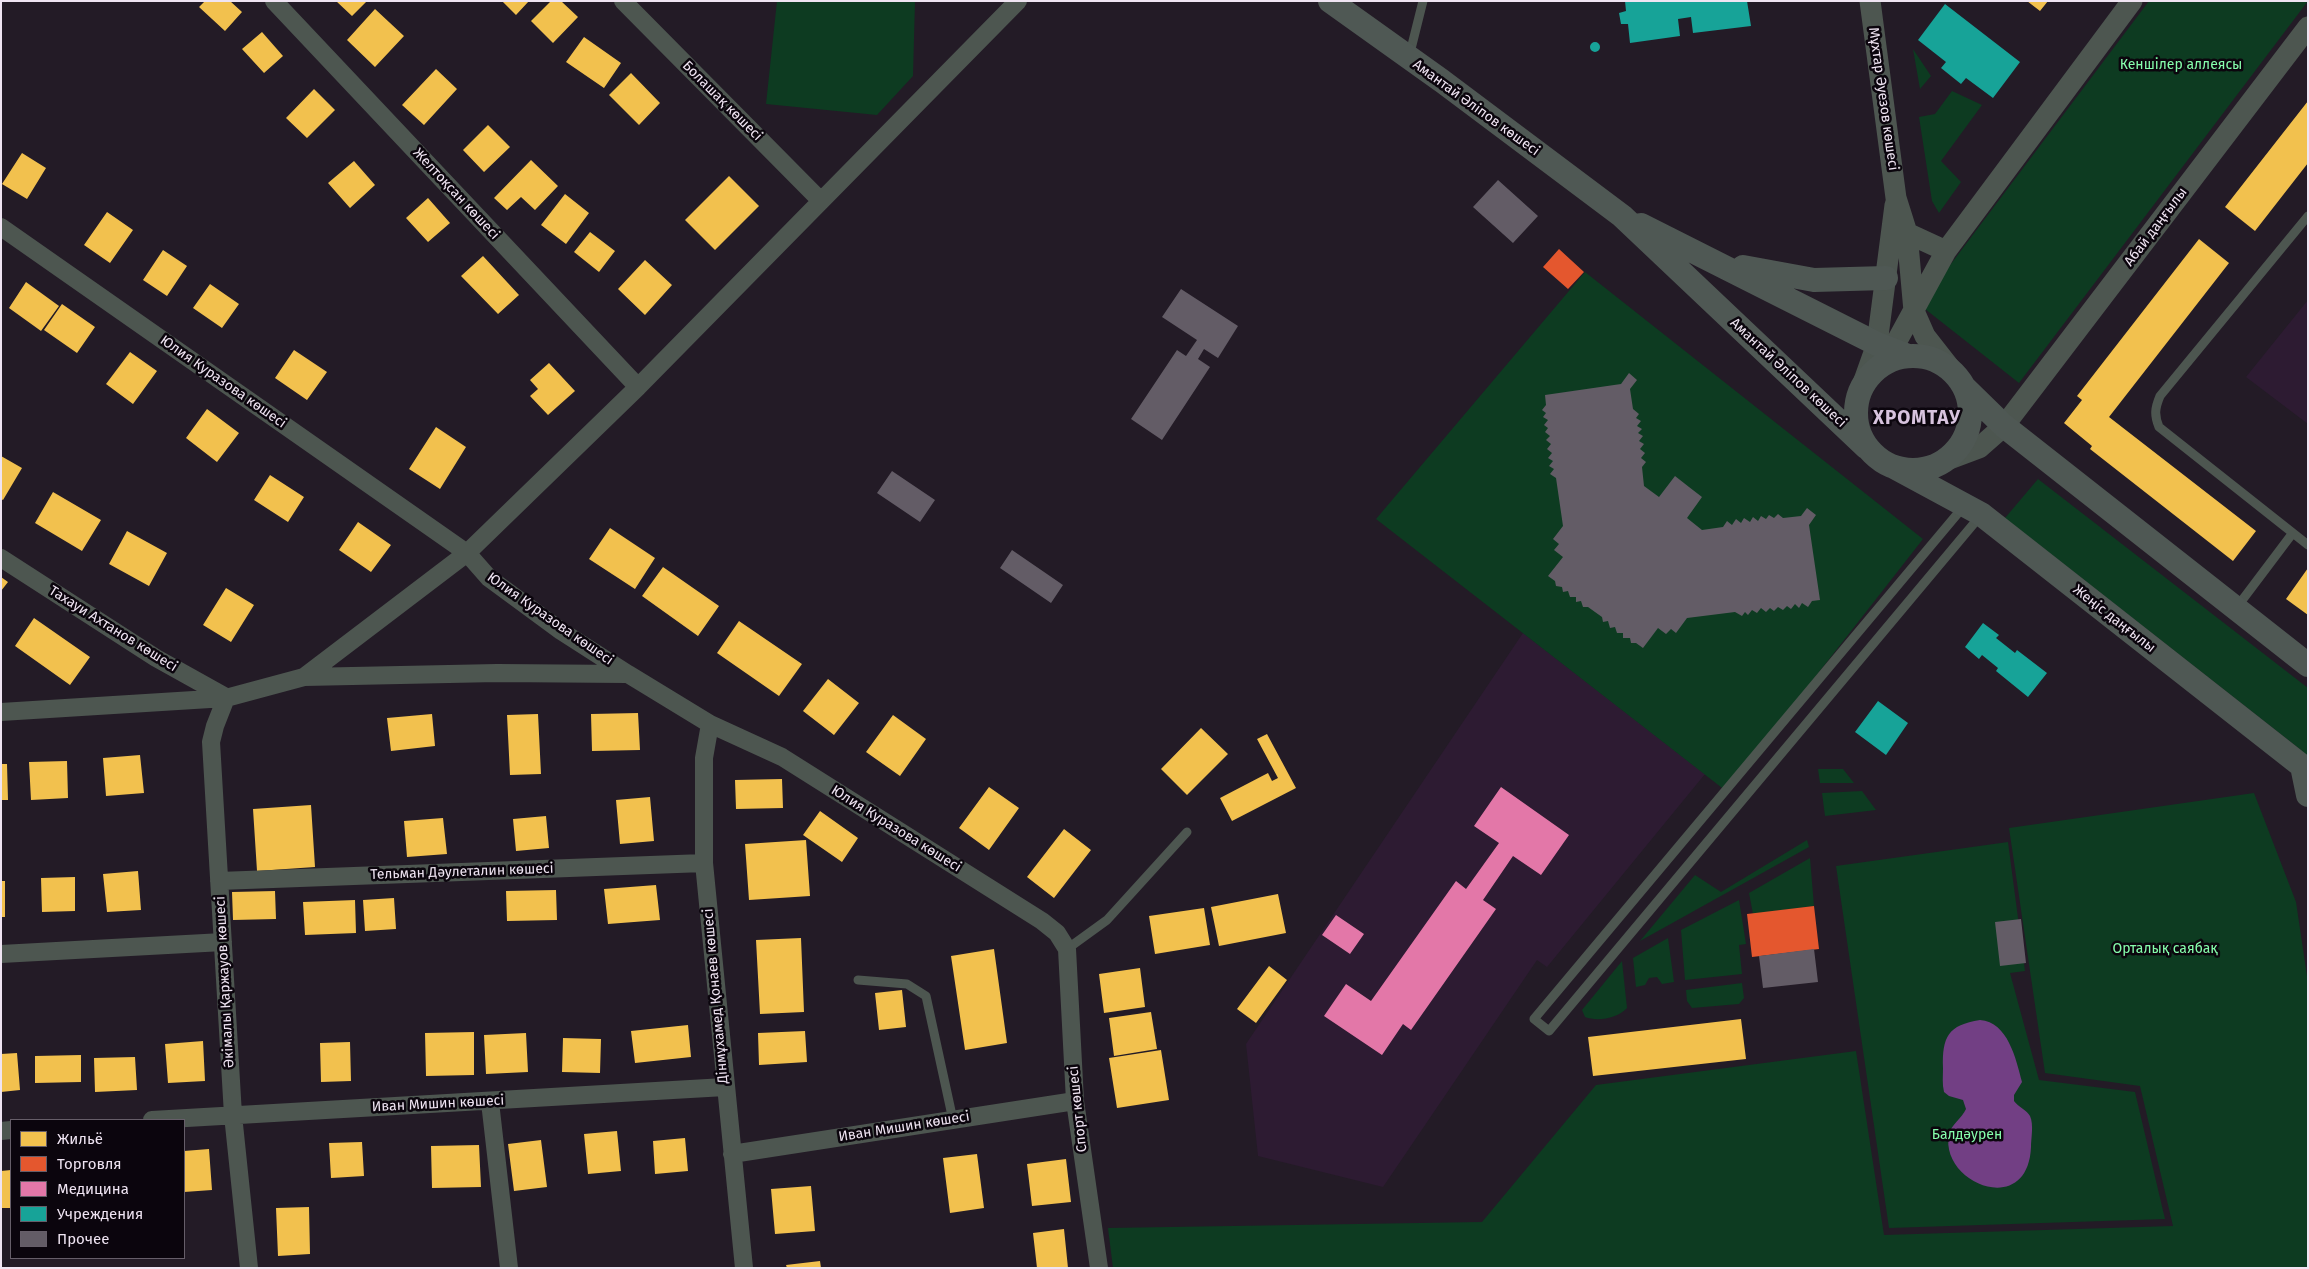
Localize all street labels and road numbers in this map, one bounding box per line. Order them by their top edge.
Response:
street label: Мұхтар Әуезов көшесі [1865,26,1901,172]
street label: Амантай Әліпов көшесі [1409,56,1543,160]
street label: Болашақ көшесі [678,57,766,145]
street label: Желтоқсан көшесі [409,145,503,243]
street label: Абай даңғылы [2121,184,2191,270]
street label: Амантай Әліпов көшесі [1726,315,1850,431]
street label: Юлия Куразова көшесі [157,332,289,432]
street label: Юлия Куразова көшесі [484,569,616,669]
street label: Жеңіс даңғылы [2069,582,2159,656]
street label: Тахауи Ахтанов көшесі [46,583,180,675]
street label: Юлия Куразова көшесі [828,782,964,876]
street label: Тельман Дәулеталин көшесі [370,860,554,884]
street label: Әкімалы Қаржауов көшесі [212,896,238,1068]
street label: Дінмұхамед Қонаев көшесі [700,908,732,1084]
street label: Спорт көшесі [1065,1065,1091,1153]
street label: Иван Мишин көшесі [371,1092,505,1116]
street label: Иван Мишин көшесі [837,1108,971,1146]

